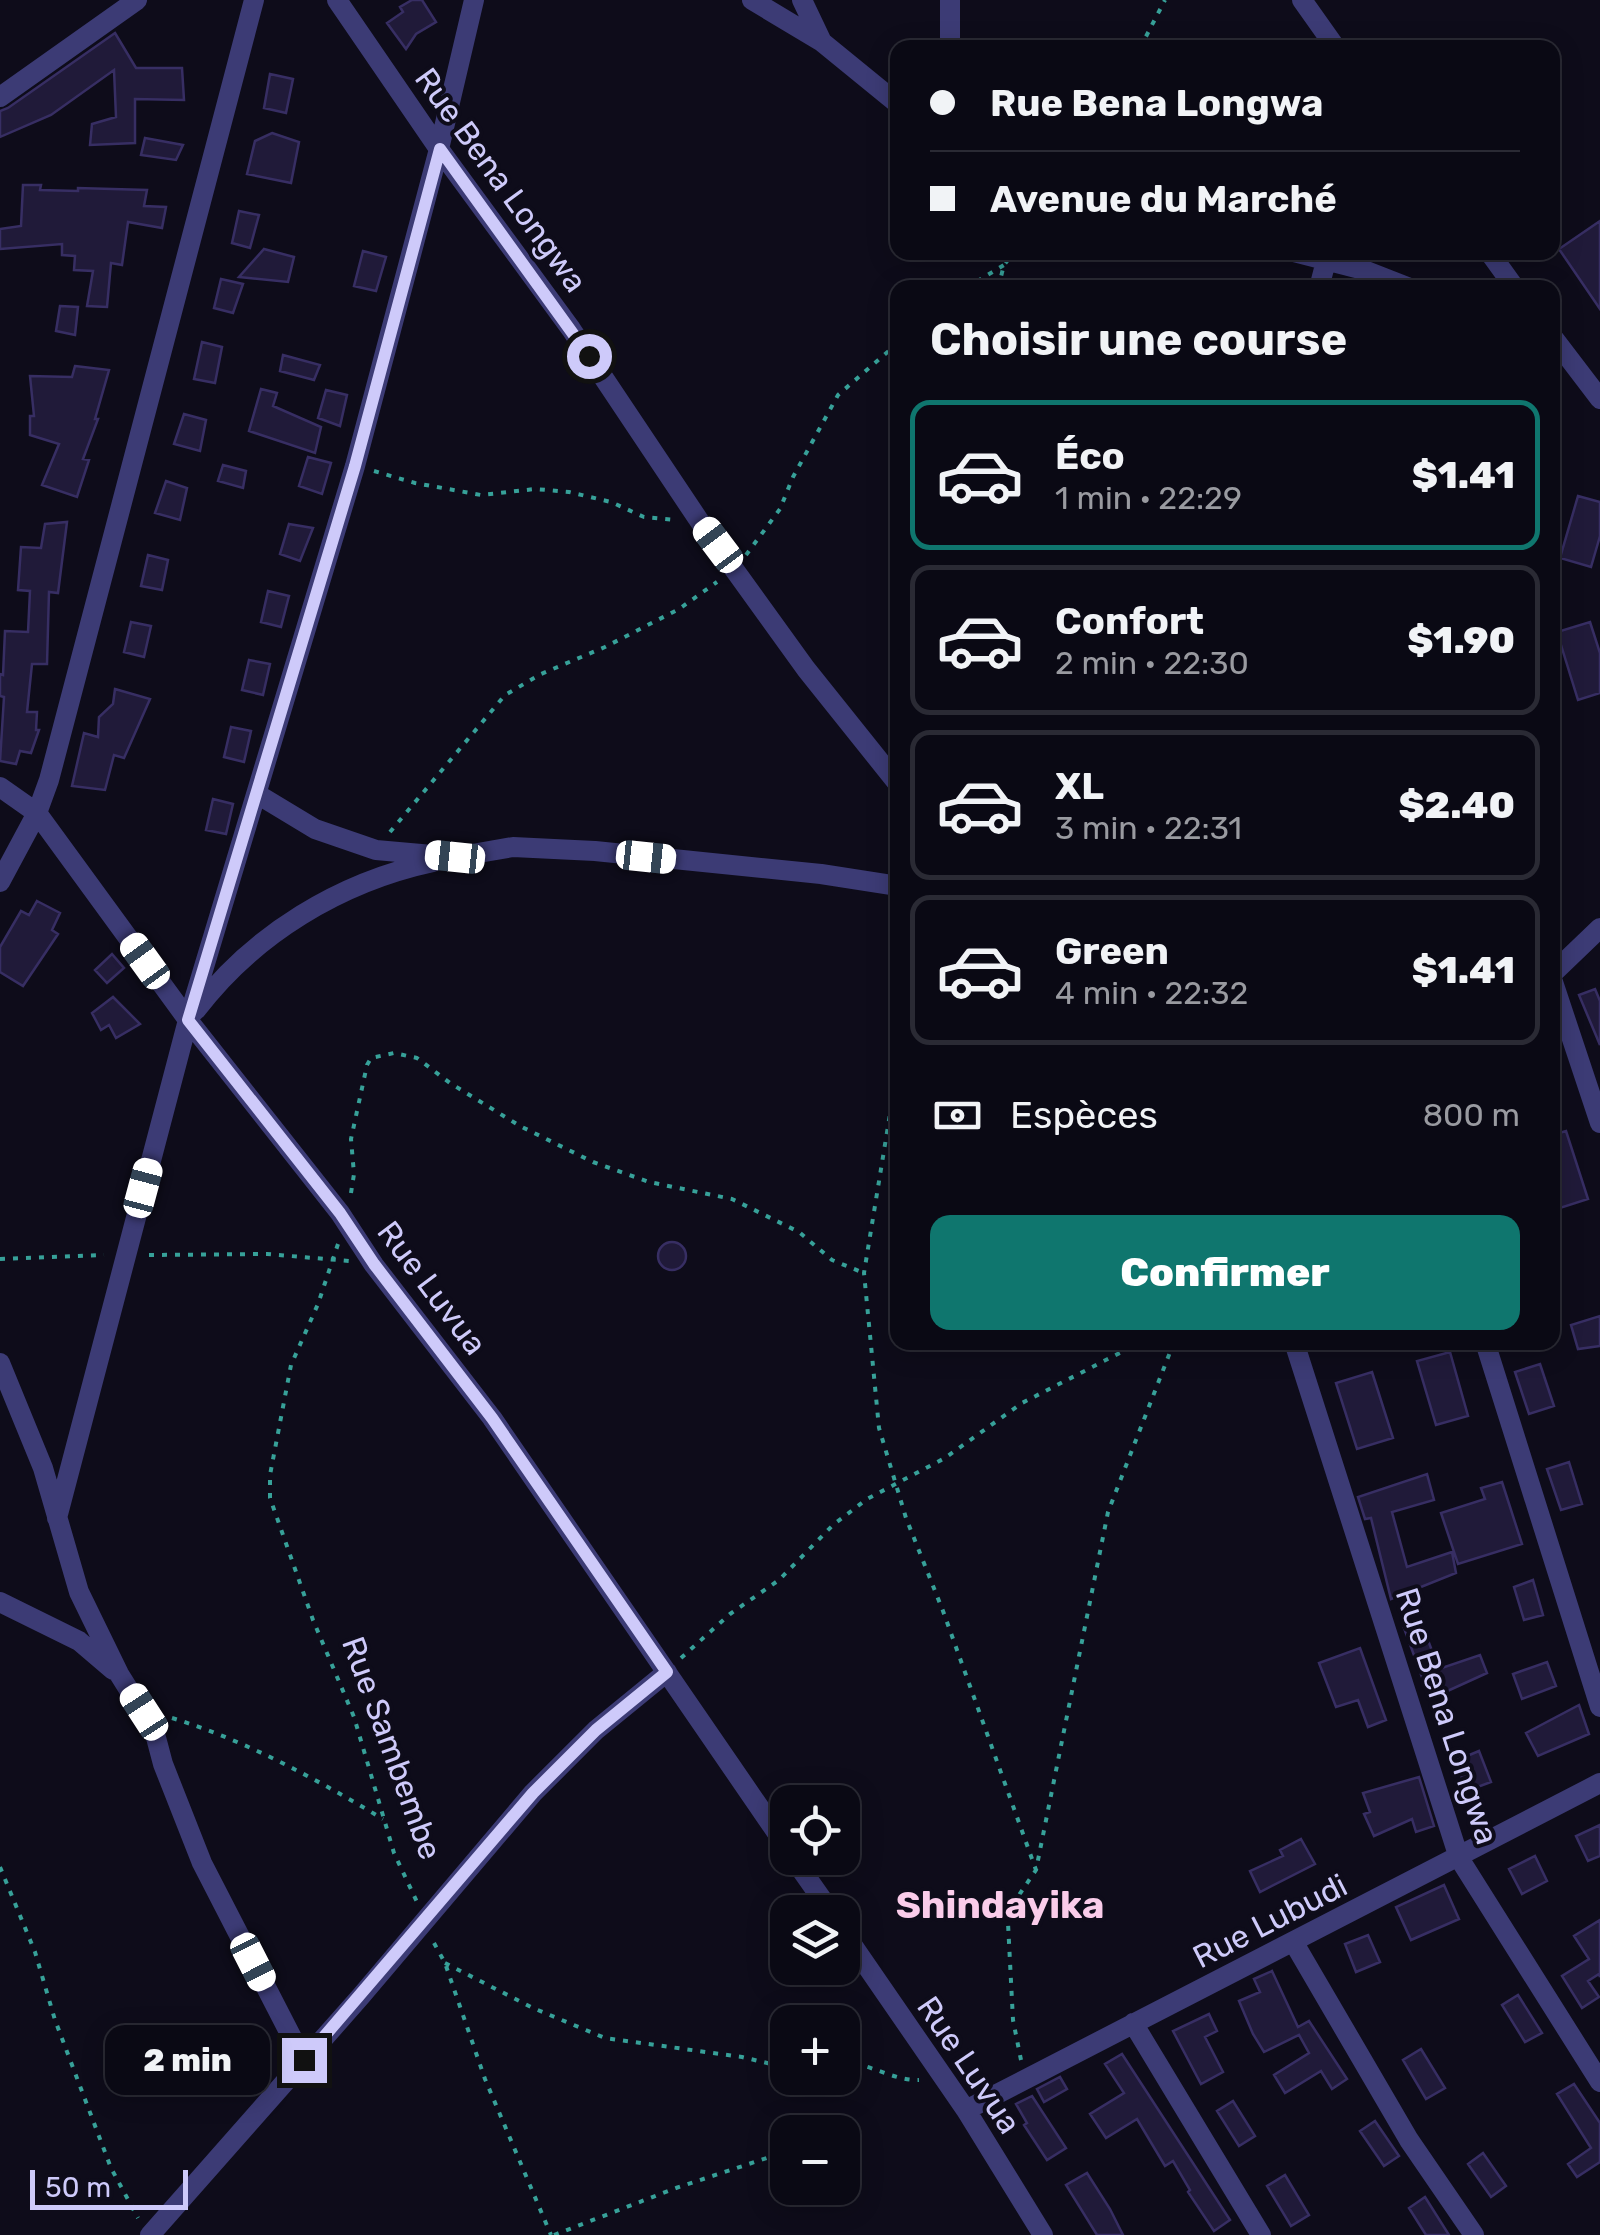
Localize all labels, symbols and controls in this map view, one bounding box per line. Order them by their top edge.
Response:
street label: Rue Bena Longwa [407,61,595,299]
text: Rue Bena Longwa [990,80,1323,126]
text: Avenue du Marché [990,176,1337,222]
text: Choisir une course [930,313,1347,366]
route start [567,334,612,379]
icon: car [935,430,1025,520]
text: Éco [1055,433,1125,479]
text: $1.41 [1412,452,1515,498]
text: 1 min · 22:29 [1055,479,1242,517]
car [688,512,748,578]
icon: car [935,595,1025,685]
text: Confort [1055,598,1204,644]
text: $1.90 [1407,617,1515,663]
text: 2 min · 22:30 [1055,644,1249,682]
icon: car [935,760,1025,850]
text: XL [1055,763,1104,809]
text: $2.40 [1398,782,1515,828]
text: 3 min · 22:31 [1055,809,1242,847]
car [424,839,486,875]
car [615,839,677,875]
icon: car [935,925,1025,1015]
car [115,928,175,994]
text: Green [1055,928,1169,974]
text: $1.41 [1412,947,1515,993]
text: 4 min · 22:32 [1055,974,1248,1012]
icon: cash [930,1088,985,1143]
text: Espèces [1010,1092,1158,1138]
text: 800 m [1423,1096,1520,1134]
car [121,1155,165,1221]
street label: Rue Luvua [369,1214,495,1362]
button: Confirmer [930,1215,1520,1330]
street label: Rue Bena Longwa [1388,1583,1506,1849]
street label: Rue Sambembe [334,1631,450,1865]
car [115,1679,173,1745]
map controls [770,1785,860,2205]
button: locate [770,1785,860,1875]
street label: Rue Lubudi [1187,1866,1353,1976]
district label: Shindayika [896,1882,1104,1928]
button: layers [770,1895,860,1985]
car [226,1928,280,1996]
street label: Rue Luvua [909,1989,1029,2141]
button: + [770,2005,860,2095]
callout: 2 min [104,2025,269,2095]
route end [282,2038,327,2083]
text: 2 min [143,2041,232,2079]
button: − [770,2115,860,2205]
scale bar [30,2165,188,2210]
text: 50 m [45,2171,111,2204]

